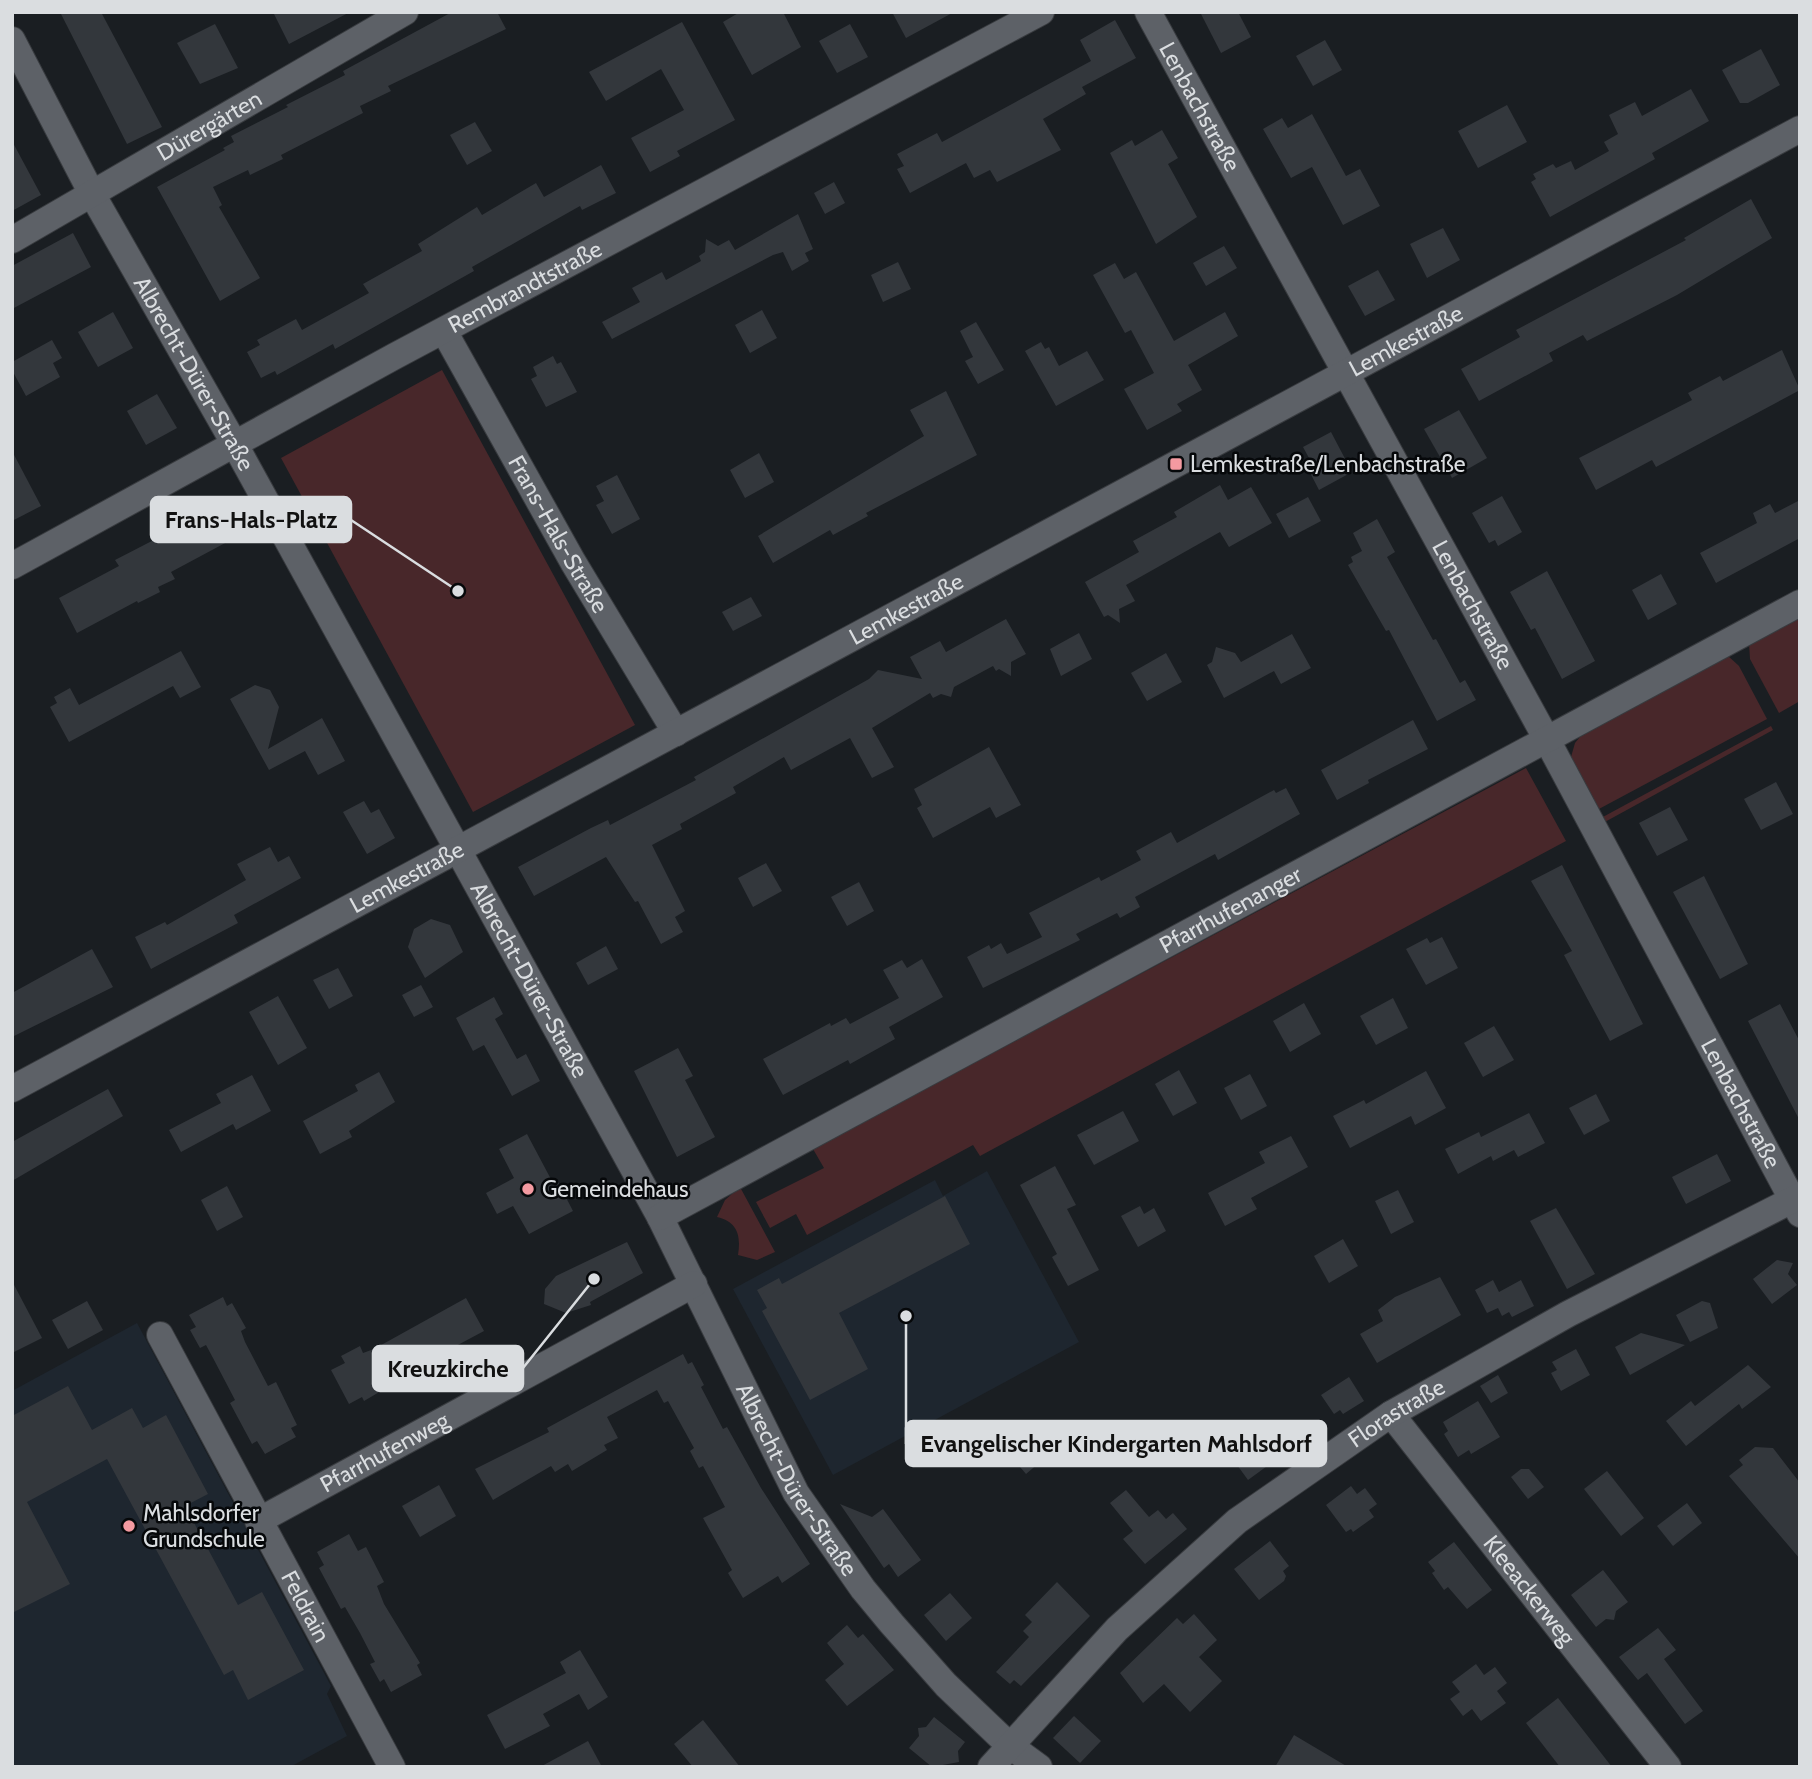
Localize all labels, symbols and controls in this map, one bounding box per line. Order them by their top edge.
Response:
street label: Lenbachstraße [1153,37,1247,176]
street label: Dürergärten [152,84,267,167]
street label: Rembrandtstraße [443,234,607,339]
street label: Albrecht-Dürer-Straße [128,271,260,476]
street label: Lemkestraße [1344,299,1468,383]
street label: Frans-Hals-Straße [502,450,614,618]
place label: Lemkestraße/Lenbachstraße [1190,450,1466,478]
marker: Lemkestraße/Lenbachstraße [1168,456,1184,472]
callout: Frans-Hals-Platz [151,497,351,542]
text: Frans-Hals-Platz [165,505,337,534]
street label: Lenbachstraße [1426,535,1520,674]
street label: Lemkestraße [844,567,968,651]
street label: Lemkestraße [345,835,469,919]
street label: Pfarrhufenanger [1155,860,1307,959]
street label: Albrecht-Dürer-Straße [464,877,595,1083]
street label: Lenbachstraße [1695,1034,1787,1173]
place label: Gemeindehaus [542,1175,688,1203]
marker: Gemeindehaus [520,1181,536,1197]
callout: Kreuzkirche [373,1346,523,1391]
text: Kreuzkirche [387,1354,509,1383]
street label: Florastraße [1343,1372,1450,1454]
street label: Albrecht-Dürer-Straße [730,1378,864,1582]
street label: Pfarrhufenweg [315,1406,454,1499]
callout: Evangelischer Kindergarten Mahlsdorf [906,1421,1326,1466]
text: Evangelischer Kindergarten Mahlsdorf [920,1429,1312,1458]
place label: Mahlsdorfer Grundschule [143,1499,265,1553]
marker: Mahlsdorfer Grundschule [121,1518,137,1534]
street label: Kleeackerweg [1477,1530,1581,1651]
street label: Feldrain [275,1566,336,1647]

